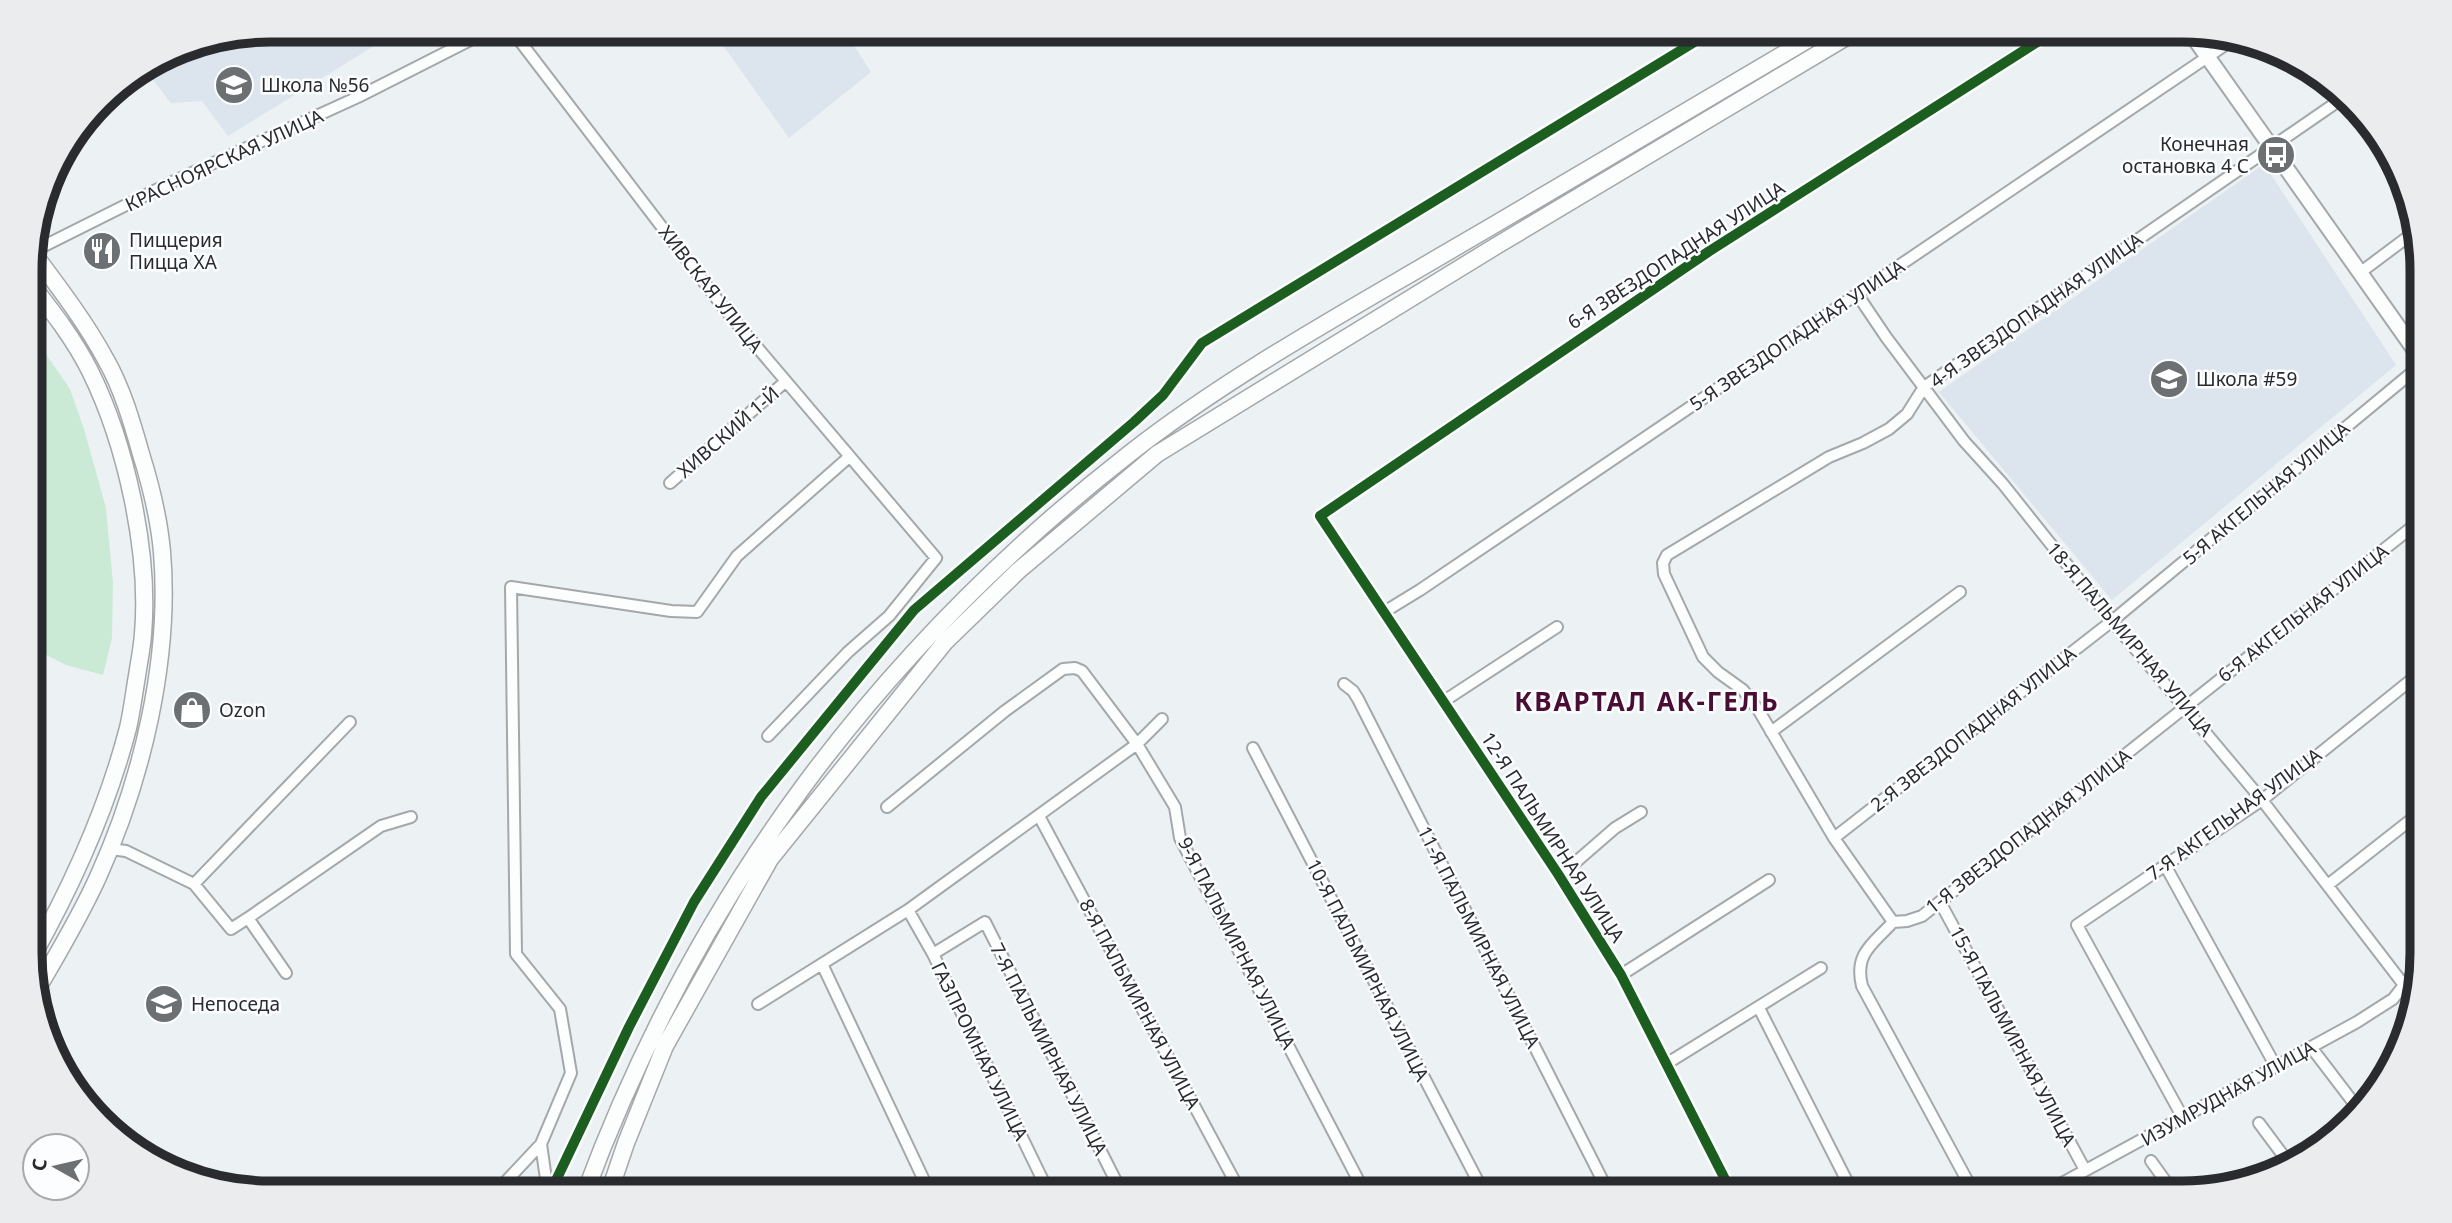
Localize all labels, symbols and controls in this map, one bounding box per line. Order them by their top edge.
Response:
school or university icon: Школа №56 [213,64,255,106]
place label: Школа №56 [261,72,369,98]
street label: КРАСНОЯРСКАЯ УЛИЦА [121,102,328,217]
place label: Конечная остановка 4 С [2122,131,2249,179]
bus stop icon: Конечная остановка 4 С [2255,134,2297,176]
street label: 6-Я ЗВЕЗДОПАДНАЯ УЛИЦА [1562,174,1790,335]
street label: ХИВСКАЯ УЛИЦА [653,220,769,359]
street label: 4-Я ЗВЕЗДОПАДНАЯ УЛИЦА [1924,226,2148,394]
place label: Пиццерия Пицца ХА [129,227,223,275]
restaurant icon: Пиццерия Пицца ХА [81,230,123,272]
street label: 5-Я ЗВЕЗДОПАДНАЯ УЛИЦА [1684,253,1910,417]
school or university icon: Школа #59 [2148,358,2190,400]
place label: Школа #59 [2196,366,2297,392]
street label: ХИВСКИЙ 1-Й [672,381,784,483]
street label: 5-Я АКГЕЛЬНАЯ УЛИЦА [2177,415,2356,571]
street label: 18-Я ПАЛЬМИРНАЯ УЛИЦА [2041,536,2220,742]
street label: 6-Я АКГЕЛЬНАЯ УЛИЦА [2212,538,2395,688]
street label: 2-Я ЗВЕЗДОПАДНАЯ УЛИЦА [1865,640,2082,817]
district label: КВАРТАЛ АК-ГЕЛЬ [1514,683,1780,719]
shop icon: Ozon [171,689,213,731]
place label: Ozon [219,697,266,723]
street label: 12-Я ПАЛЬМИРНАЯ УЛИЦА [1475,727,1631,948]
street label: 7-Я АКГЕЛЬНАЯ УЛИЦА [2141,741,2327,886]
street label: 1-Я ЗВЕЗДОПАДНАЯ УЛИЦА [1920,742,2137,919]
street label: 11-Я ПАЛЬМИРНАЯ УЛИЦА [1412,822,1547,1053]
street label: 9-Я ПАЛЬМИРНАЯ УЛИЦА [1172,832,1302,1054]
street label: 10-Я ПАЛЬМИРНАЯ УЛИЦА [1301,855,1436,1086]
street label: 8-Я ПАЛЬМИРНАЯ УЛИЦА [1073,894,1207,1115]
street label: 15-Я ПАЛЬМИРНАЯ УЛИЦА [1944,921,2083,1151]
street label: 7-Я ПАЛЬМИРНАЯ УЛИЦА [984,938,1114,1160]
street label: ГАЗПРОМНАЯ УЛИЦА [925,957,1035,1145]
school or university icon: Непоседа [143,983,185,1025]
place label: Непоседа [191,991,280,1017]
street label: ИЗУМРУДНАЯ УЛИЦА [2136,1034,2321,1152]
north arrow [21,1132,91,1202]
text: С [25,1157,53,1173]

